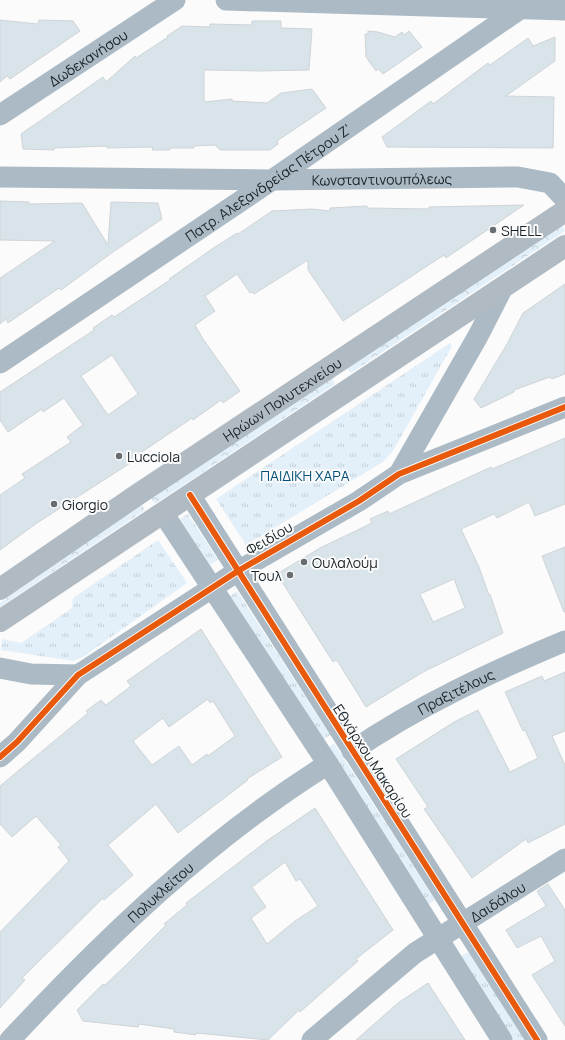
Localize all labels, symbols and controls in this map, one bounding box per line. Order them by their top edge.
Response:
street label: Δωδεκανήσου [45,24,131,90]
street label: Πατρ. Αλεξανδρείας Πέτρου Ζ’ [181,119,354,246]
street label: Κωνσταντινουπόλεως [312,168,453,189]
place label: SHELL [501,221,542,240]
marker: SHELL [488,225,498,235]
street label: Ηρώων Πολυτεχνείου [219,353,345,445]
place label: Lucciola [127,447,180,466]
marker: Lucciola [114,451,124,461]
park label: ΠΑΙΔΙΚΗ ΧΑΡΑ [260,466,350,485]
place label: Giorgio [62,495,108,514]
marker: Giorgio [49,499,59,509]
street label: Φειδίου [242,517,296,559]
place label: Ουλαλούμ [312,553,378,572]
marker: Ουλαλούμ [299,557,309,567]
place label: Τουλ [251,566,283,585]
marker: Τουλ [285,570,295,580]
street label: Πραξιτέλους [414,664,498,719]
street label: Εθνάρχου Μακαρίου [329,700,417,822]
street label: Πολυκλείτου [123,857,197,926]
street label: Δαιδάλου [466,877,529,926]

